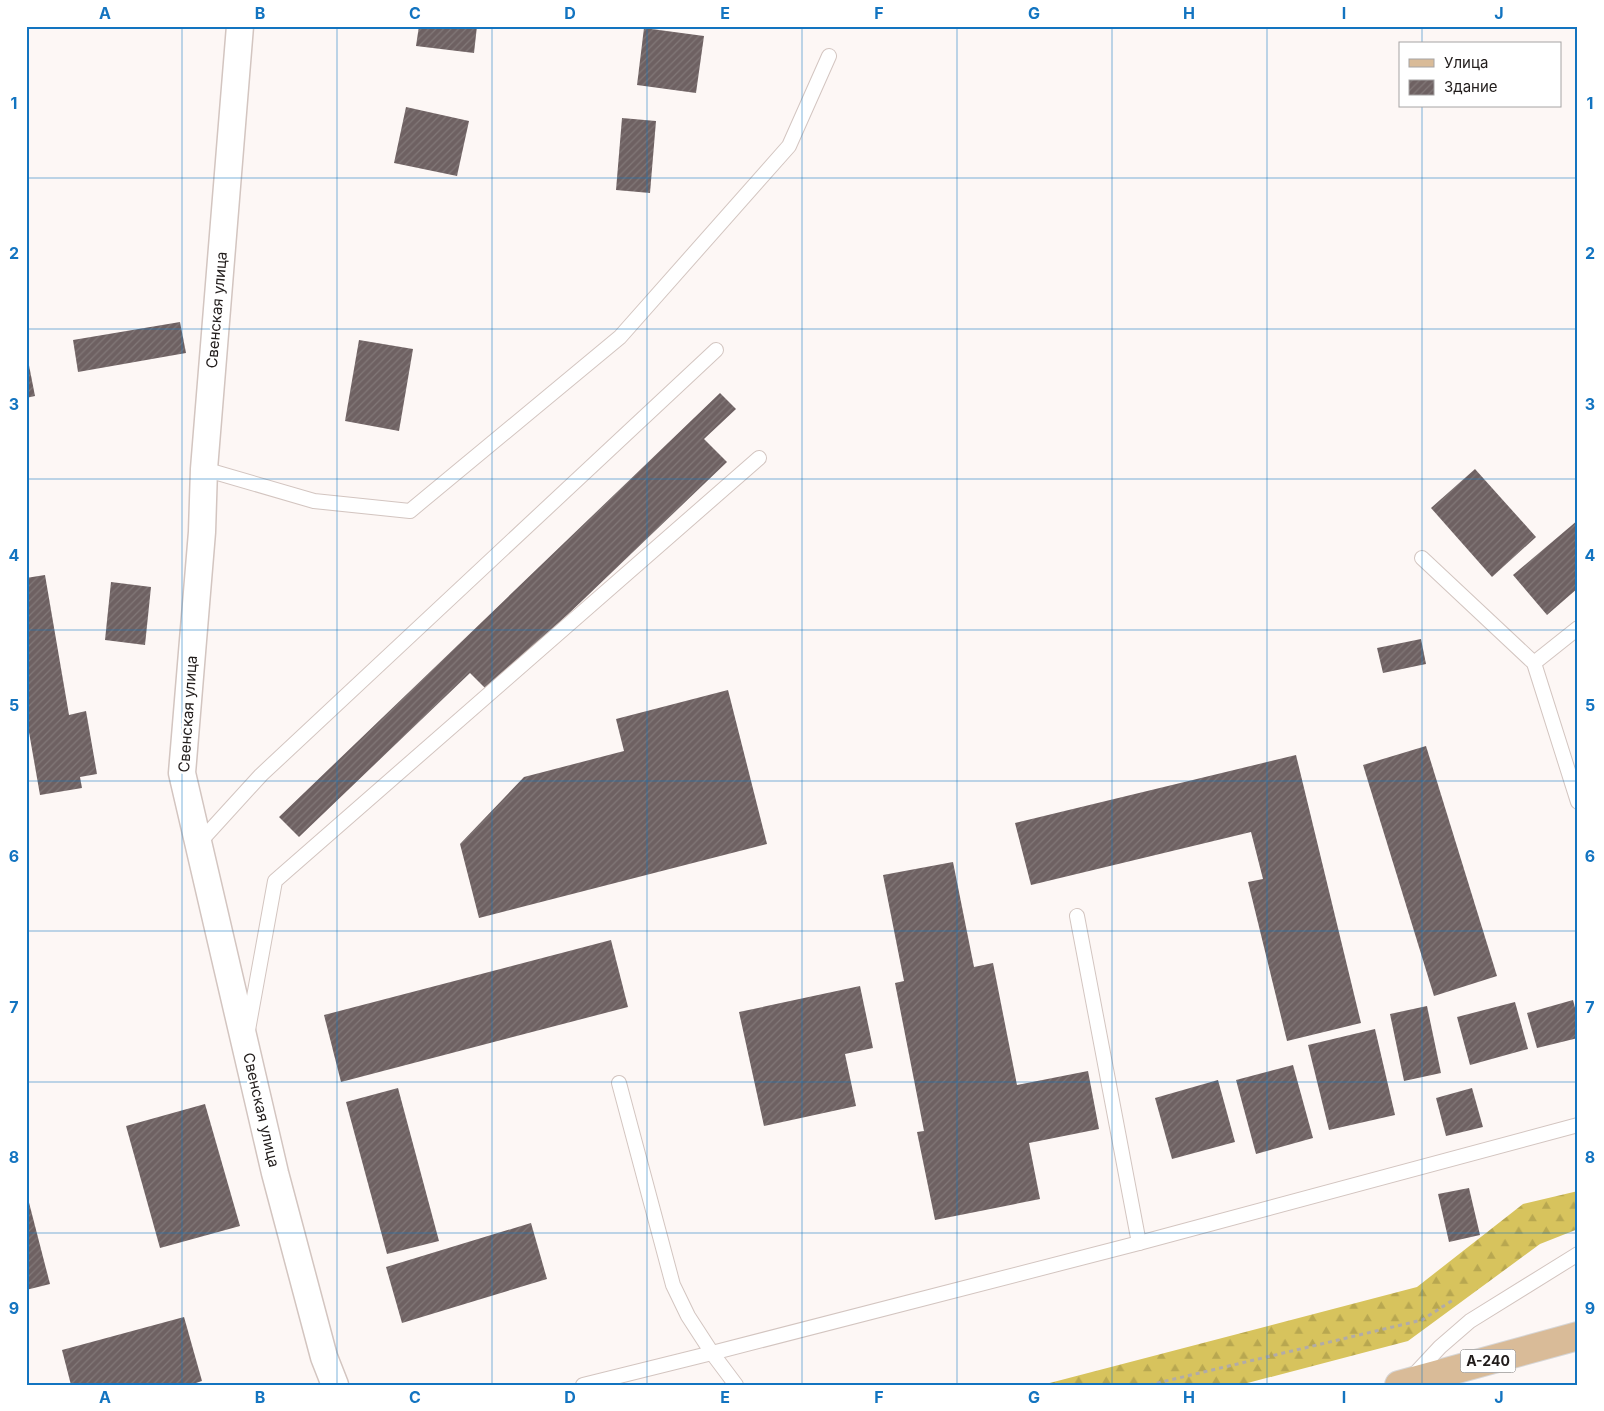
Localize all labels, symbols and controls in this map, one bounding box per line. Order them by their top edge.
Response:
text: A [99,3,111,23]
text: B [255,3,265,23]
text: C [409,3,421,23]
text: D [564,3,576,23]
text: E [720,3,730,23]
text: F [874,3,884,23]
text: G [1028,3,1040,23]
text: H [1183,3,1195,23]
text: I [1342,3,1346,23]
text: J [1494,3,1504,23]
legend [1399,42,1562,108]
text: Улица [1444,53,1488,72]
text: Здание [1444,77,1498,96]
text: 1 [11,93,17,113]
text: 1 [1587,93,1593,113]
text: 2 [9,243,19,263]
text: 2 [1585,243,1595,263]
street label: Свенская улица [202,251,231,369]
text: 3 [9,394,19,414]
text: 3 [1585,394,1595,414]
text: 4 [9,545,20,565]
text: 4 [1585,545,1596,565]
street label: Свенская улица [174,655,201,773]
text: 5 [9,695,19,715]
text: 5 [1585,695,1595,715]
text: 6 [9,846,19,866]
text: 6 [1585,846,1595,866]
text: 7 [9,997,19,1017]
text: 7 [1585,997,1595,1017]
street label: Свенская улица [239,1051,284,1169]
text: 8 [9,1147,19,1167]
text: 8 [1585,1147,1595,1167]
text: 9 [9,1298,19,1318]
text: 9 [1585,1298,1595,1318]
road number: А-240 [1460,1350,1516,1372]
text: A [99,1387,111,1407]
text: B [255,1387,265,1407]
text: C [409,1387,421,1407]
text: D [564,1387,576,1407]
text: E [720,1387,730,1407]
text: F [874,1387,884,1407]
text: G [1028,1387,1040,1407]
text: H [1183,1387,1195,1407]
text: I [1342,1387,1346,1407]
text: J [1494,1387,1504,1407]

